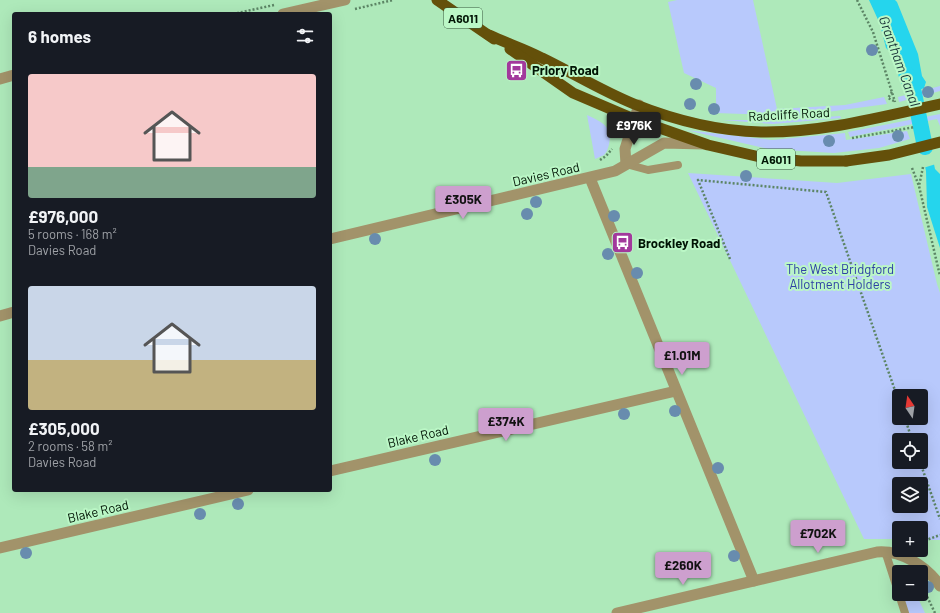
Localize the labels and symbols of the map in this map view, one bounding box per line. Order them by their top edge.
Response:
road number: A6011 [444,8,482,28]
water label: Grantham Canal [876,14,924,108]
bus stop icon: Priory Road [504,57,530,83]
place label: Priory Road [532,62,599,78]
street label: Radcliffe Road [748,104,830,124]
pin: £976K [606,112,662,146]
road number: A6011 [757,149,795,169]
street label: Davies Road [511,159,581,189]
pin: £305K [435,186,491,220]
bus stop icon: Brockley Road [609,230,635,256]
place label: Brockley Road [638,235,720,251]
park label: The West Bridgford Allotment Holders [786,261,894,292]
pin: £1.01M [649,342,715,376]
north arrow [892,389,928,425]
pin: £374K [478,408,534,442]
street label: Blake Road [386,421,450,451]
street label: Blake Road [66,496,130,526]
pin: £702K [790,520,846,554]
pin: £260K [655,552,711,586]

